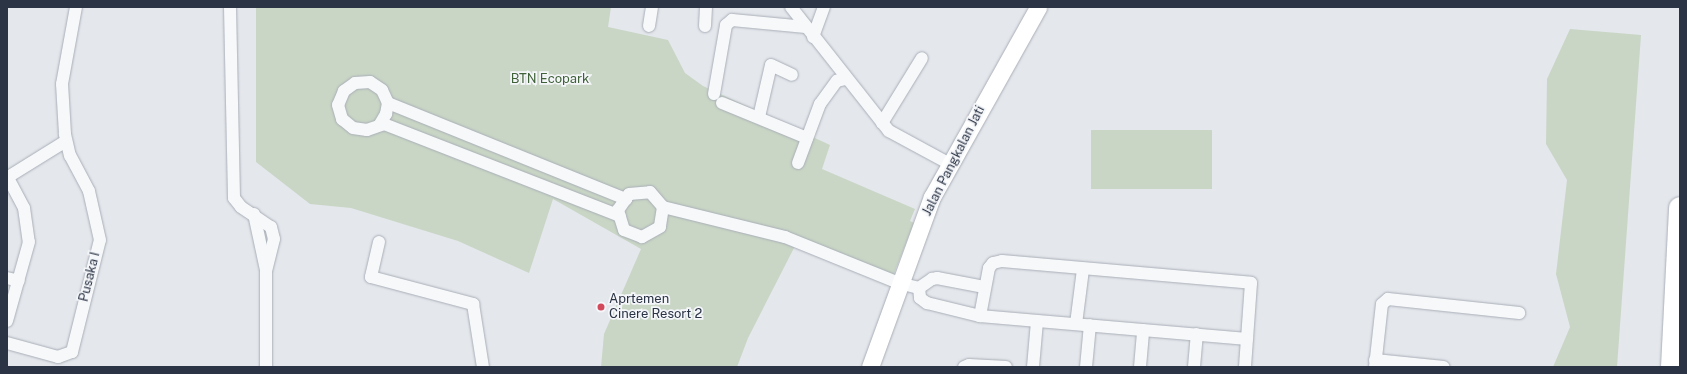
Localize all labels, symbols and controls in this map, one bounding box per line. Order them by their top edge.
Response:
park label: BTN Ecopark [511,71,589,87]
street label: Jalan Pangkalan Jati [920,103,988,219]
street label: Pusaka I [76,251,104,303]
place label: Aprtemen Cinere Resort 2 [609,292,702,323]
marker: Aprtemen Cinere Resort 2 [596,302,606,312]

